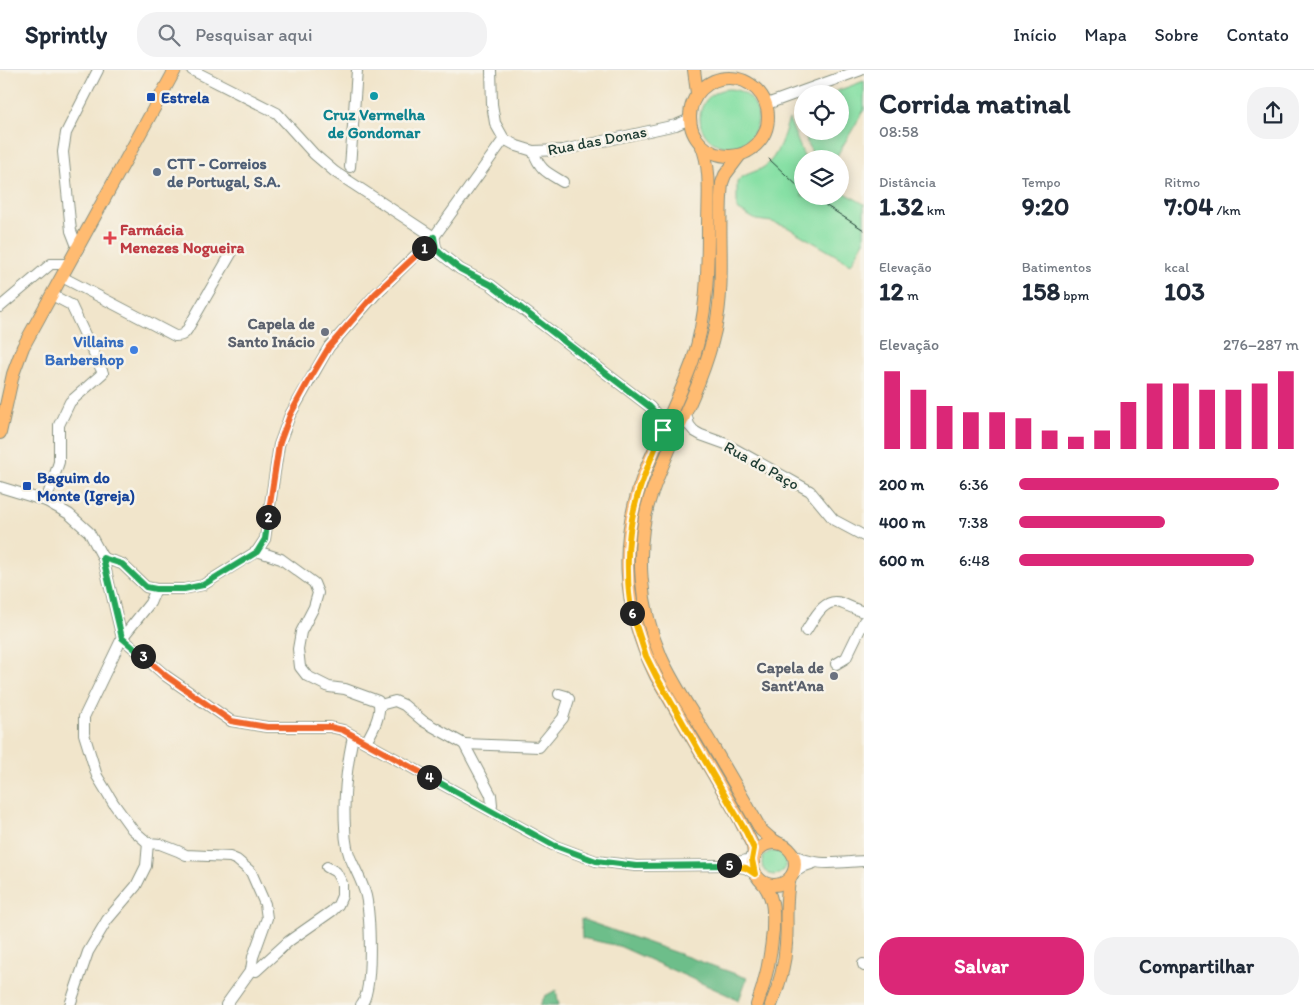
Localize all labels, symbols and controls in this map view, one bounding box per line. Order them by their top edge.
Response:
search box [137,12,487,57]
text: Sprintly [25,20,107,49]
icon: search [155,21,183,49]
text: Pesquisar aqui [195,23,313,46]
text: Início [1013,24,1057,46]
text: Mapa [1085,24,1127,46]
text: Sobre [1155,24,1199,46]
text: Contato [1227,24,1289,46]
map controls [794,85,849,205]
button: locate [794,85,849,140]
text: Corrida matinal [879,86,1070,120]
button: share [1247,87,1299,139]
place label: Estrela [161,88,209,107]
marker: Cruz Vermelha de Gondomar [368,90,380,102]
marker: Estrela [145,91,157,103]
place label: Cruz Vermelha de Gondomar [323,105,426,142]
street label: Rua das Donas [546,122,648,159]
text: 08:58 [879,122,919,141]
button: layers [794,150,849,205]
place label: CTT - Correios de Portugal, S.A. [167,154,281,192]
marker: CTT - Correios de Portugal, S.A. [151,166,163,178]
text: Distância [879,174,936,191]
text: Tempo [1022,174,1061,191]
text: Ritmo [1164,174,1200,191]
text: 1.32 [879,191,924,221]
text: 9:20 [1022,191,1069,221]
text: 7:04 [1164,191,1213,221]
text: km [924,202,945,219]
text: /km [1213,202,1241,219]
place label: Farmácia Menezes Nogueira [120,220,244,258]
marker: Farmácia Menezes Nogueira [104,232,116,244]
pin: 1 [412,236,436,260]
text: 1 [421,240,428,257]
text: Elevação [879,259,932,276]
text: Batimentos [1022,259,1091,276]
text: kcal [1164,259,1189,276]
text: 12 [879,276,904,306]
text: 158 [1022,276,1060,306]
text: 103 [1164,276,1205,306]
text: m [904,287,919,304]
text: bpm [1060,287,1089,304]
place label: Capela de Santo Inácio [228,314,315,351]
marker: Capela de Santo Inácio [319,326,331,338]
place label: Villains Barbershop [45,332,125,370]
text: Elevação [879,335,939,354]
text: 276–287 m [1223,335,1299,354]
marker: Villains Barbershop [128,344,140,356]
pin [642,409,684,451]
icon: arrive [649,416,677,444]
street label: Rua do Paço [721,437,803,494]
place label: Baguim do Monte (Igreja) [37,468,135,506]
text: 200 m [879,475,924,494]
text: 6:36 [959,475,989,494]
marker: Baguim do Monte (Igreja) [21,480,33,492]
pin: 2 [256,504,280,530]
text: 2 [265,509,272,526]
text: 400 m [879,513,925,532]
text: 7:38 [959,513,988,532]
text: 600 m [879,551,924,570]
text: 6:48 [959,551,990,570]
pin: 6 [620,600,644,626]
text: 6 [629,605,636,622]
pin: 3 [130,644,156,668]
text: 3 [140,648,147,665]
place label: Capela de Sant'Ana [757,658,824,695]
marker: Capela de Sant'Ana [828,670,840,682]
pin: 4 [416,764,442,790]
text: 4 [425,769,434,786]
pin: 5 [716,852,742,878]
text: 5 [726,857,733,874]
button: Salvar [879,937,1084,995]
button: Compartilhar [1094,937,1299,995]

